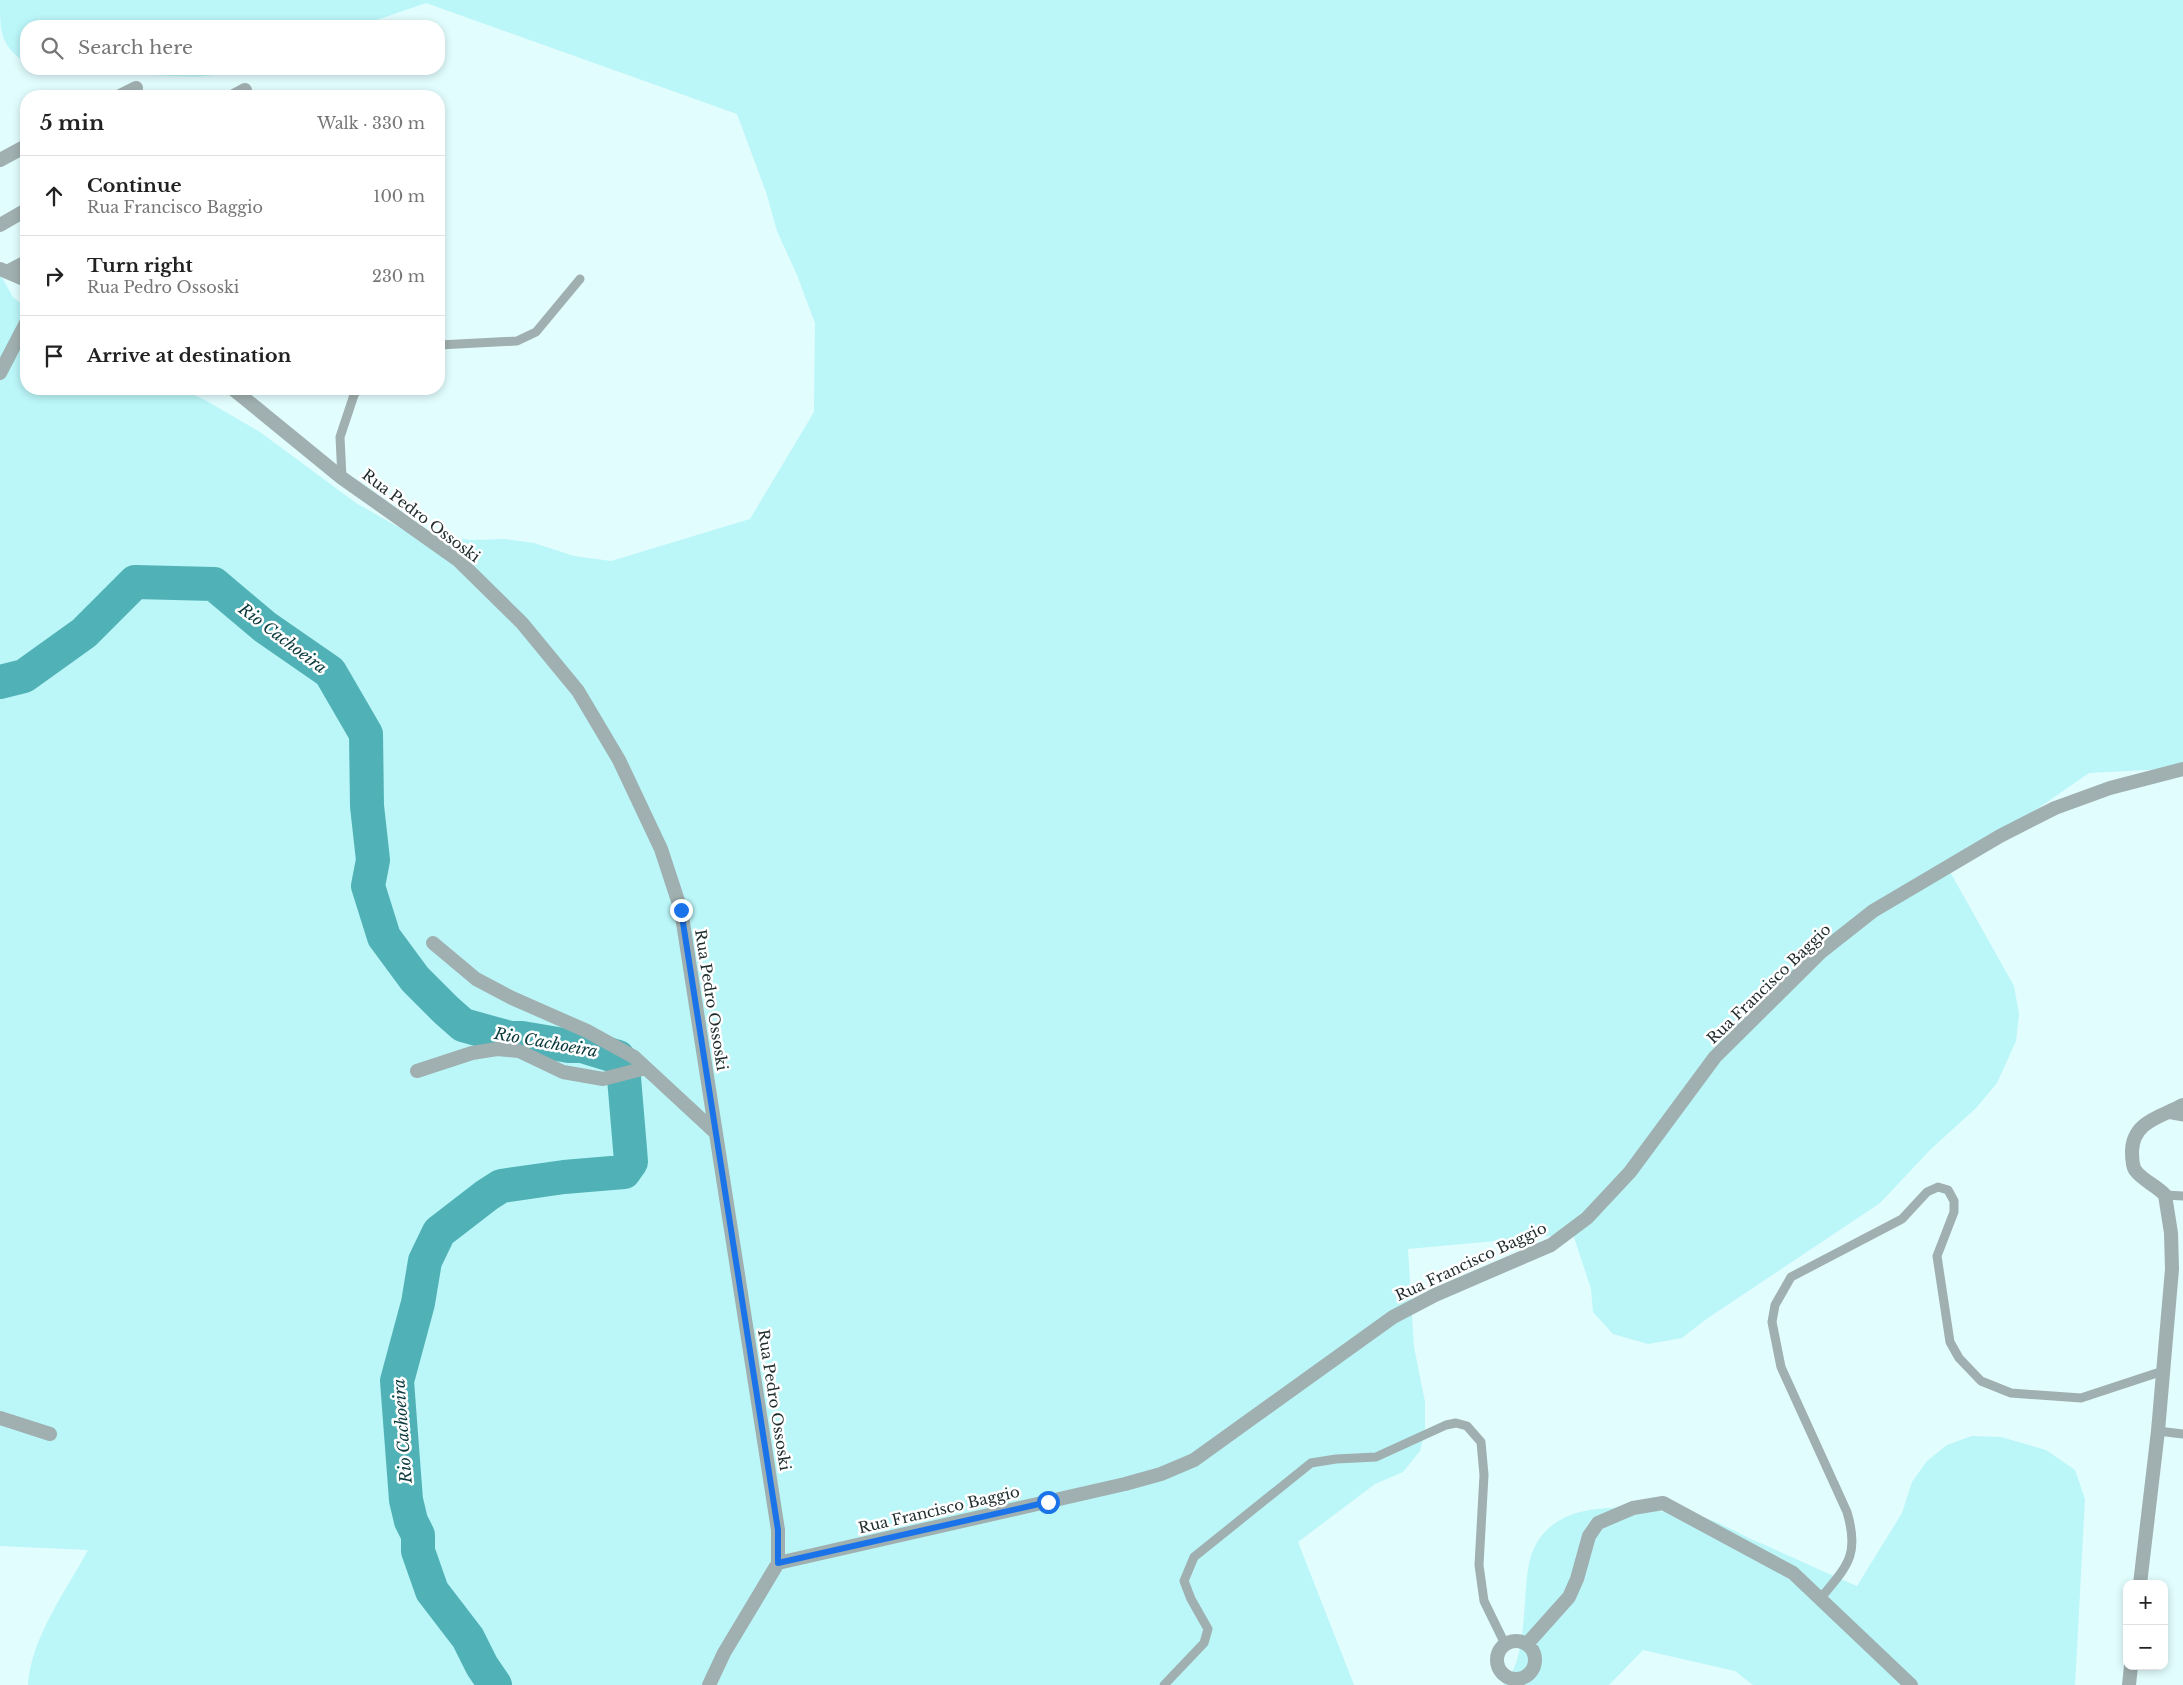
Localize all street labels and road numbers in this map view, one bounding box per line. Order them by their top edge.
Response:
street label: Rua Pedro Ossoski [359,465,484,566]
street label: Rua Francisco Baggio [1703,919,1835,1048]
street label: Rua Pedro Ossoski [691,928,732,1072]
street label: Rua Francisco Baggio [1392,1218,1550,1305]
street label: Rua Pedro Ossoski [754,1328,795,1472]
street label: Rua Francisco Baggio [856,1482,1022,1537]

